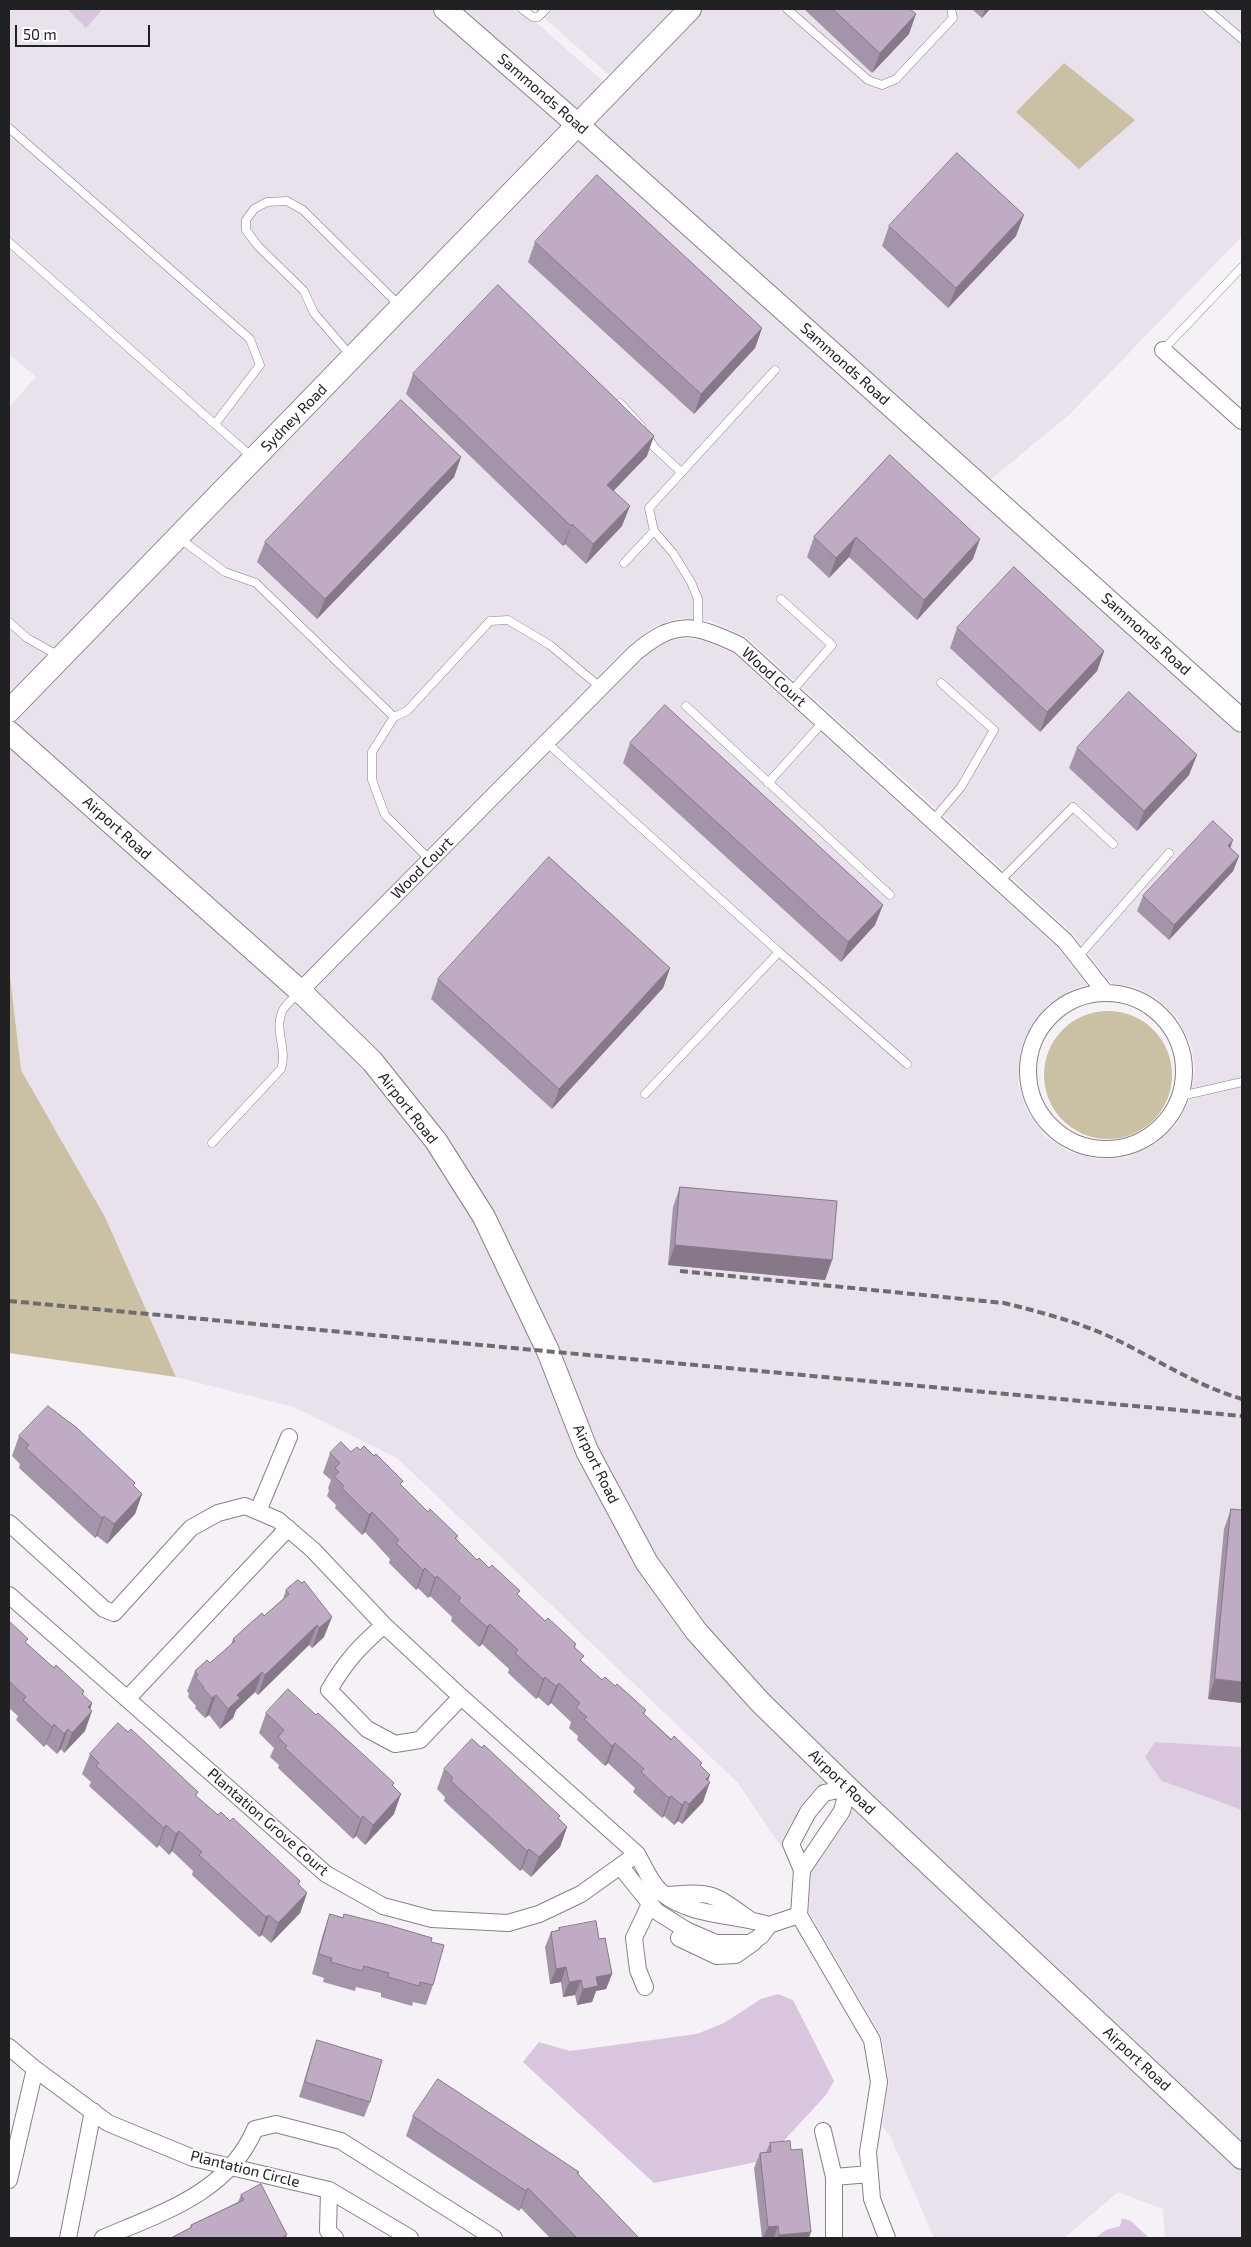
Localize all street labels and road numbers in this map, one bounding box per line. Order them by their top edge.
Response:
street label: Sammonds Road [494,50,592,138]
street label: Sammonds Road [797,319,893,409]
street label: Sydney Road [257,380,331,456]
street label: Sammonds Road [1098,589,1194,679]
street label: Wood Court [738,643,810,711]
street label: Airport Road [79,793,155,863]
street label: Wood Court [387,833,457,903]
street label: Airport Road [374,1069,442,1147]
street label: Airport Road [569,1421,623,1507]
street label: Airport Road [805,1746,879,1818]
street label: Plantation Grove Court [204,1765,332,1879]
street label: Airport Road [1099,2023,1175,2095]
street label: Plantation Circle [188,2147,302,2191]

